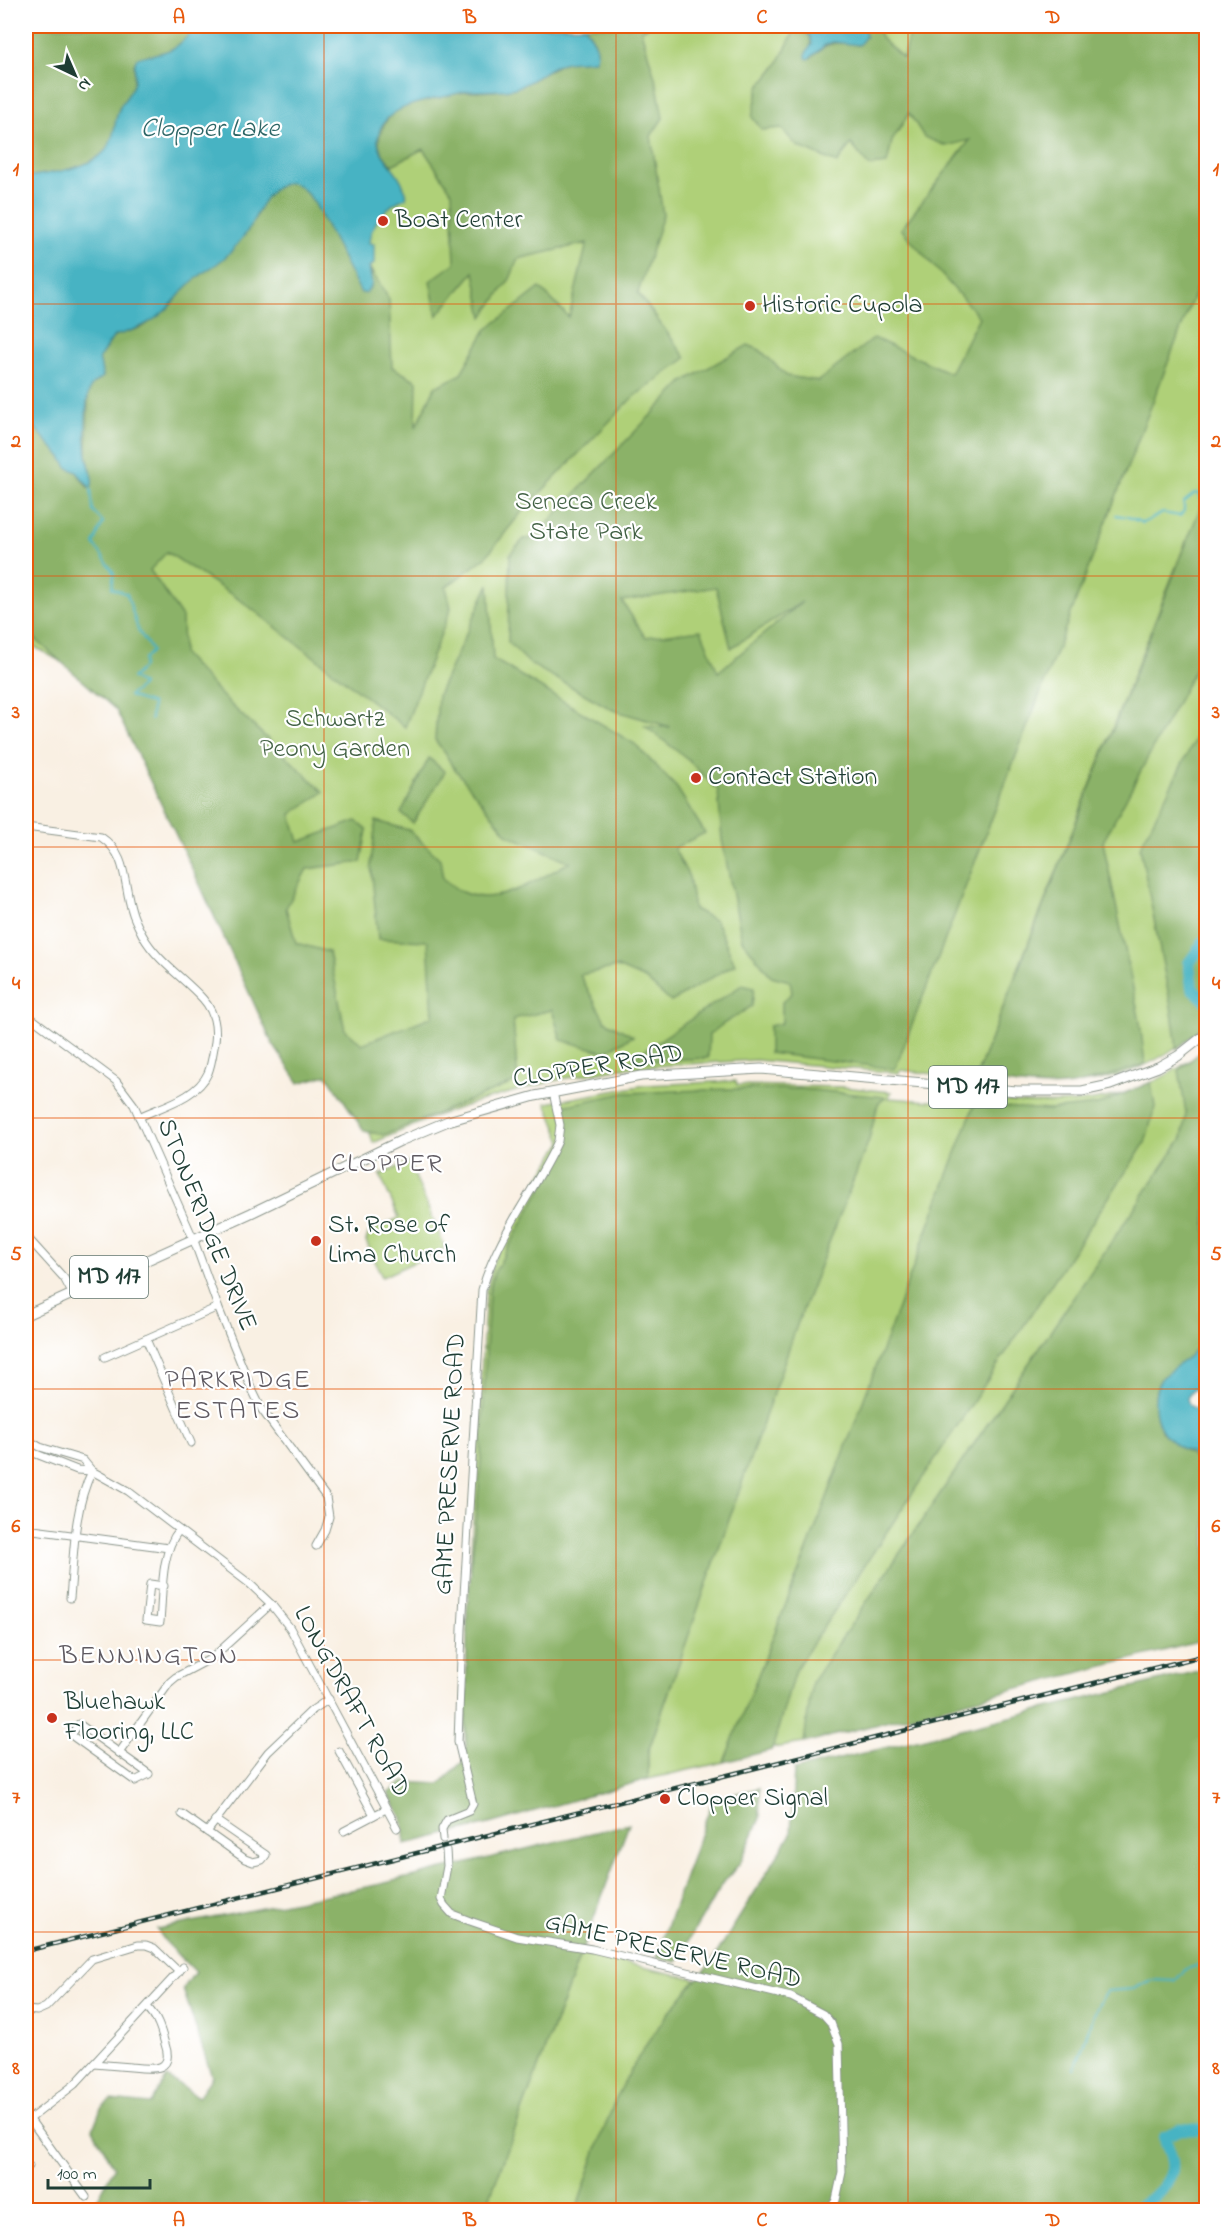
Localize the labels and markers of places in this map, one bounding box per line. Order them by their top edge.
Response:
place label: Boat Center [394,202,523,240]
marker: Boat Center [376,214,390,228]
place label: Historic Cupola [762,287,922,325]
marker: Historic Cupola [743,299,757,313]
place label: Contact Station [708,759,877,797]
marker: Contact Station [689,771,703,785]
place label: St. Rose of Lima Church [328,1207,456,1275]
marker: St. Rose of Lima Church [309,1234,323,1248]
place label: Bluehawk Flooring, LLC [63,1684,194,1752]
marker: Bluehawk Flooring, LLC [45,1711,59,1725]
place label: Clopper Signal [677,1780,828,1818]
marker: Clopper Signal [658,1792,672,1806]

